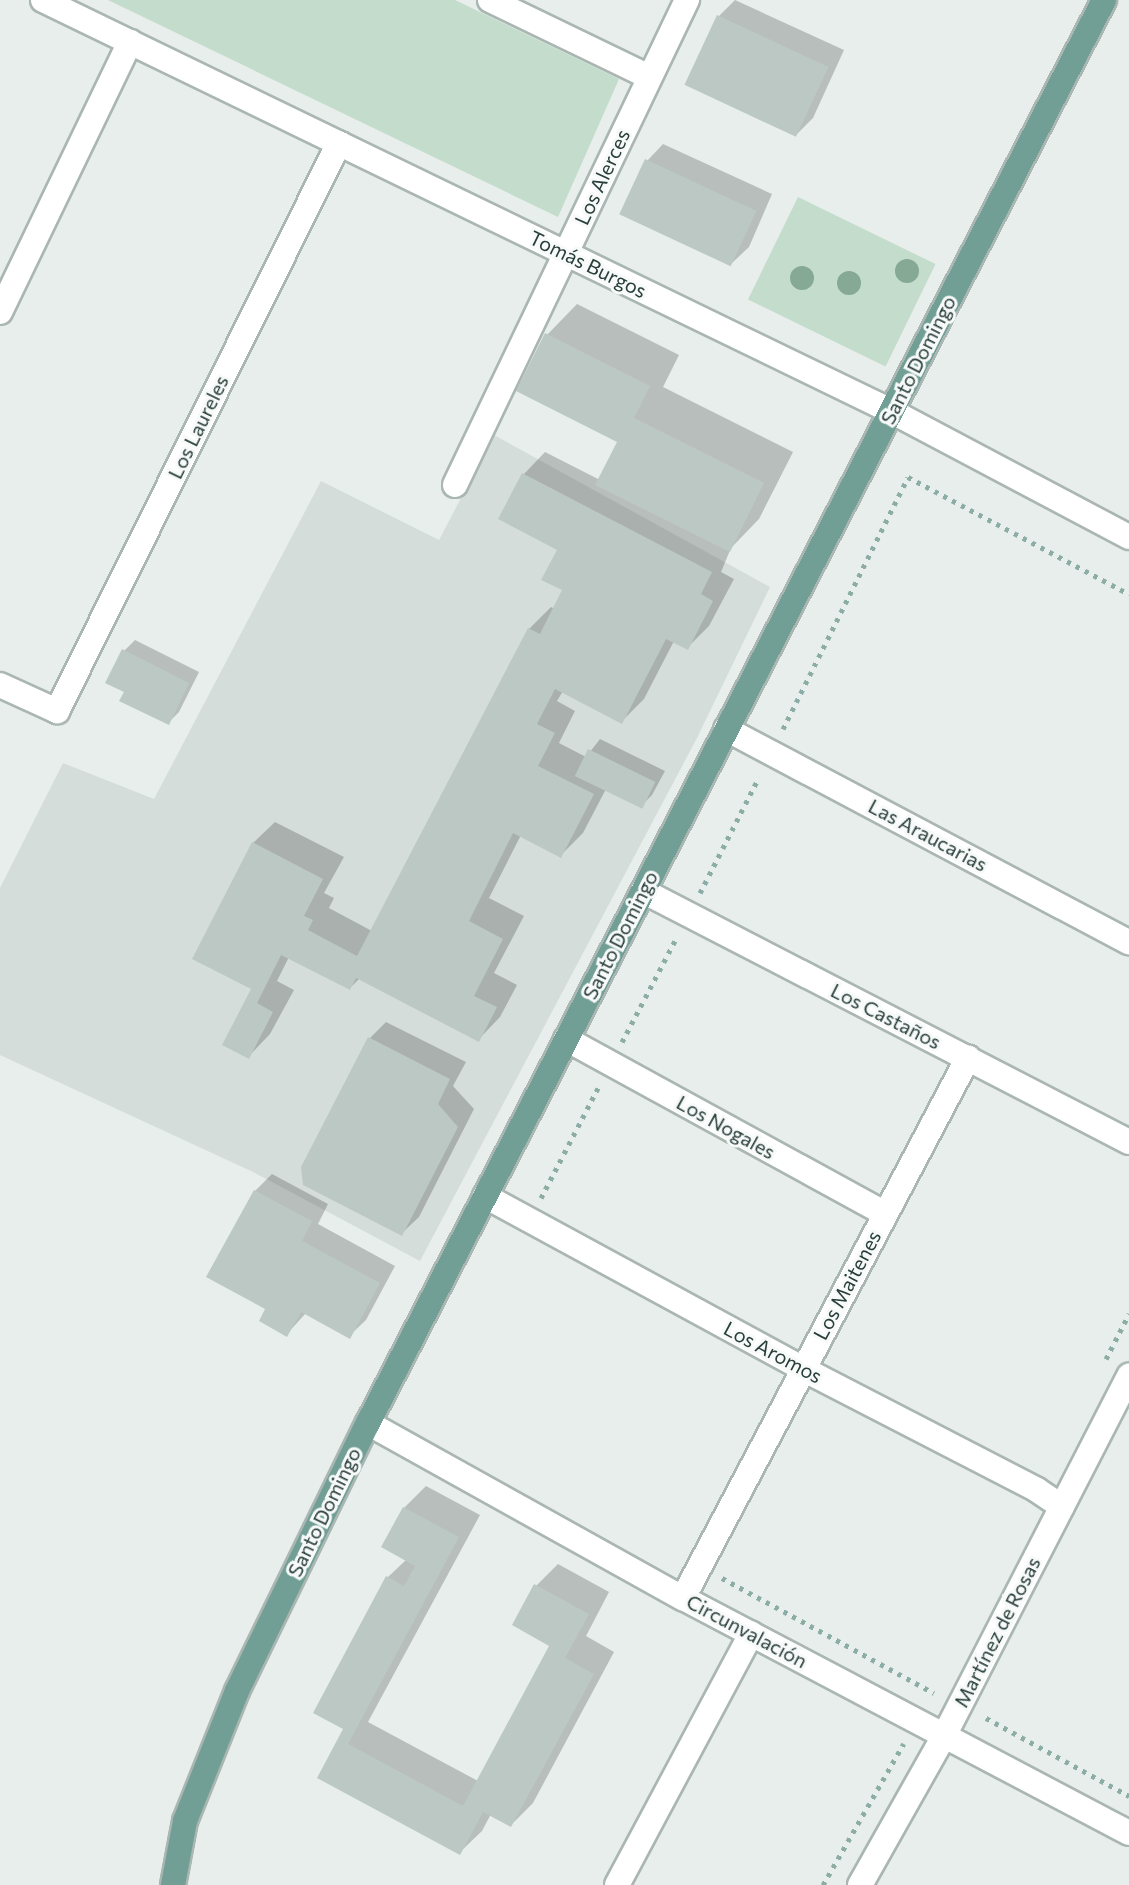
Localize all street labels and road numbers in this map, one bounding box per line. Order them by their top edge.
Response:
street label: Los Alerces [569,125,635,229]
street label: Tomás Burgos [525,225,651,303]
street label: Santo Domingo [875,292,961,428]
street label: Los Laureles [163,371,233,483]
street label: Las Araucarias [864,794,992,876]
street label: Santo Domingo [577,867,663,1003]
street label: Los Castaños [827,978,945,1054]
street label: Los Nogales [672,1090,780,1164]
street label: Los Maitenes [808,1226,886,1344]
street label: Los Aromos [720,1316,826,1388]
street label: Santo Domingo [282,1443,366,1581]
street label: Martínez de Rosas [949,1553,1045,1711]
street label: Circunvalación [683,1589,811,1673]

